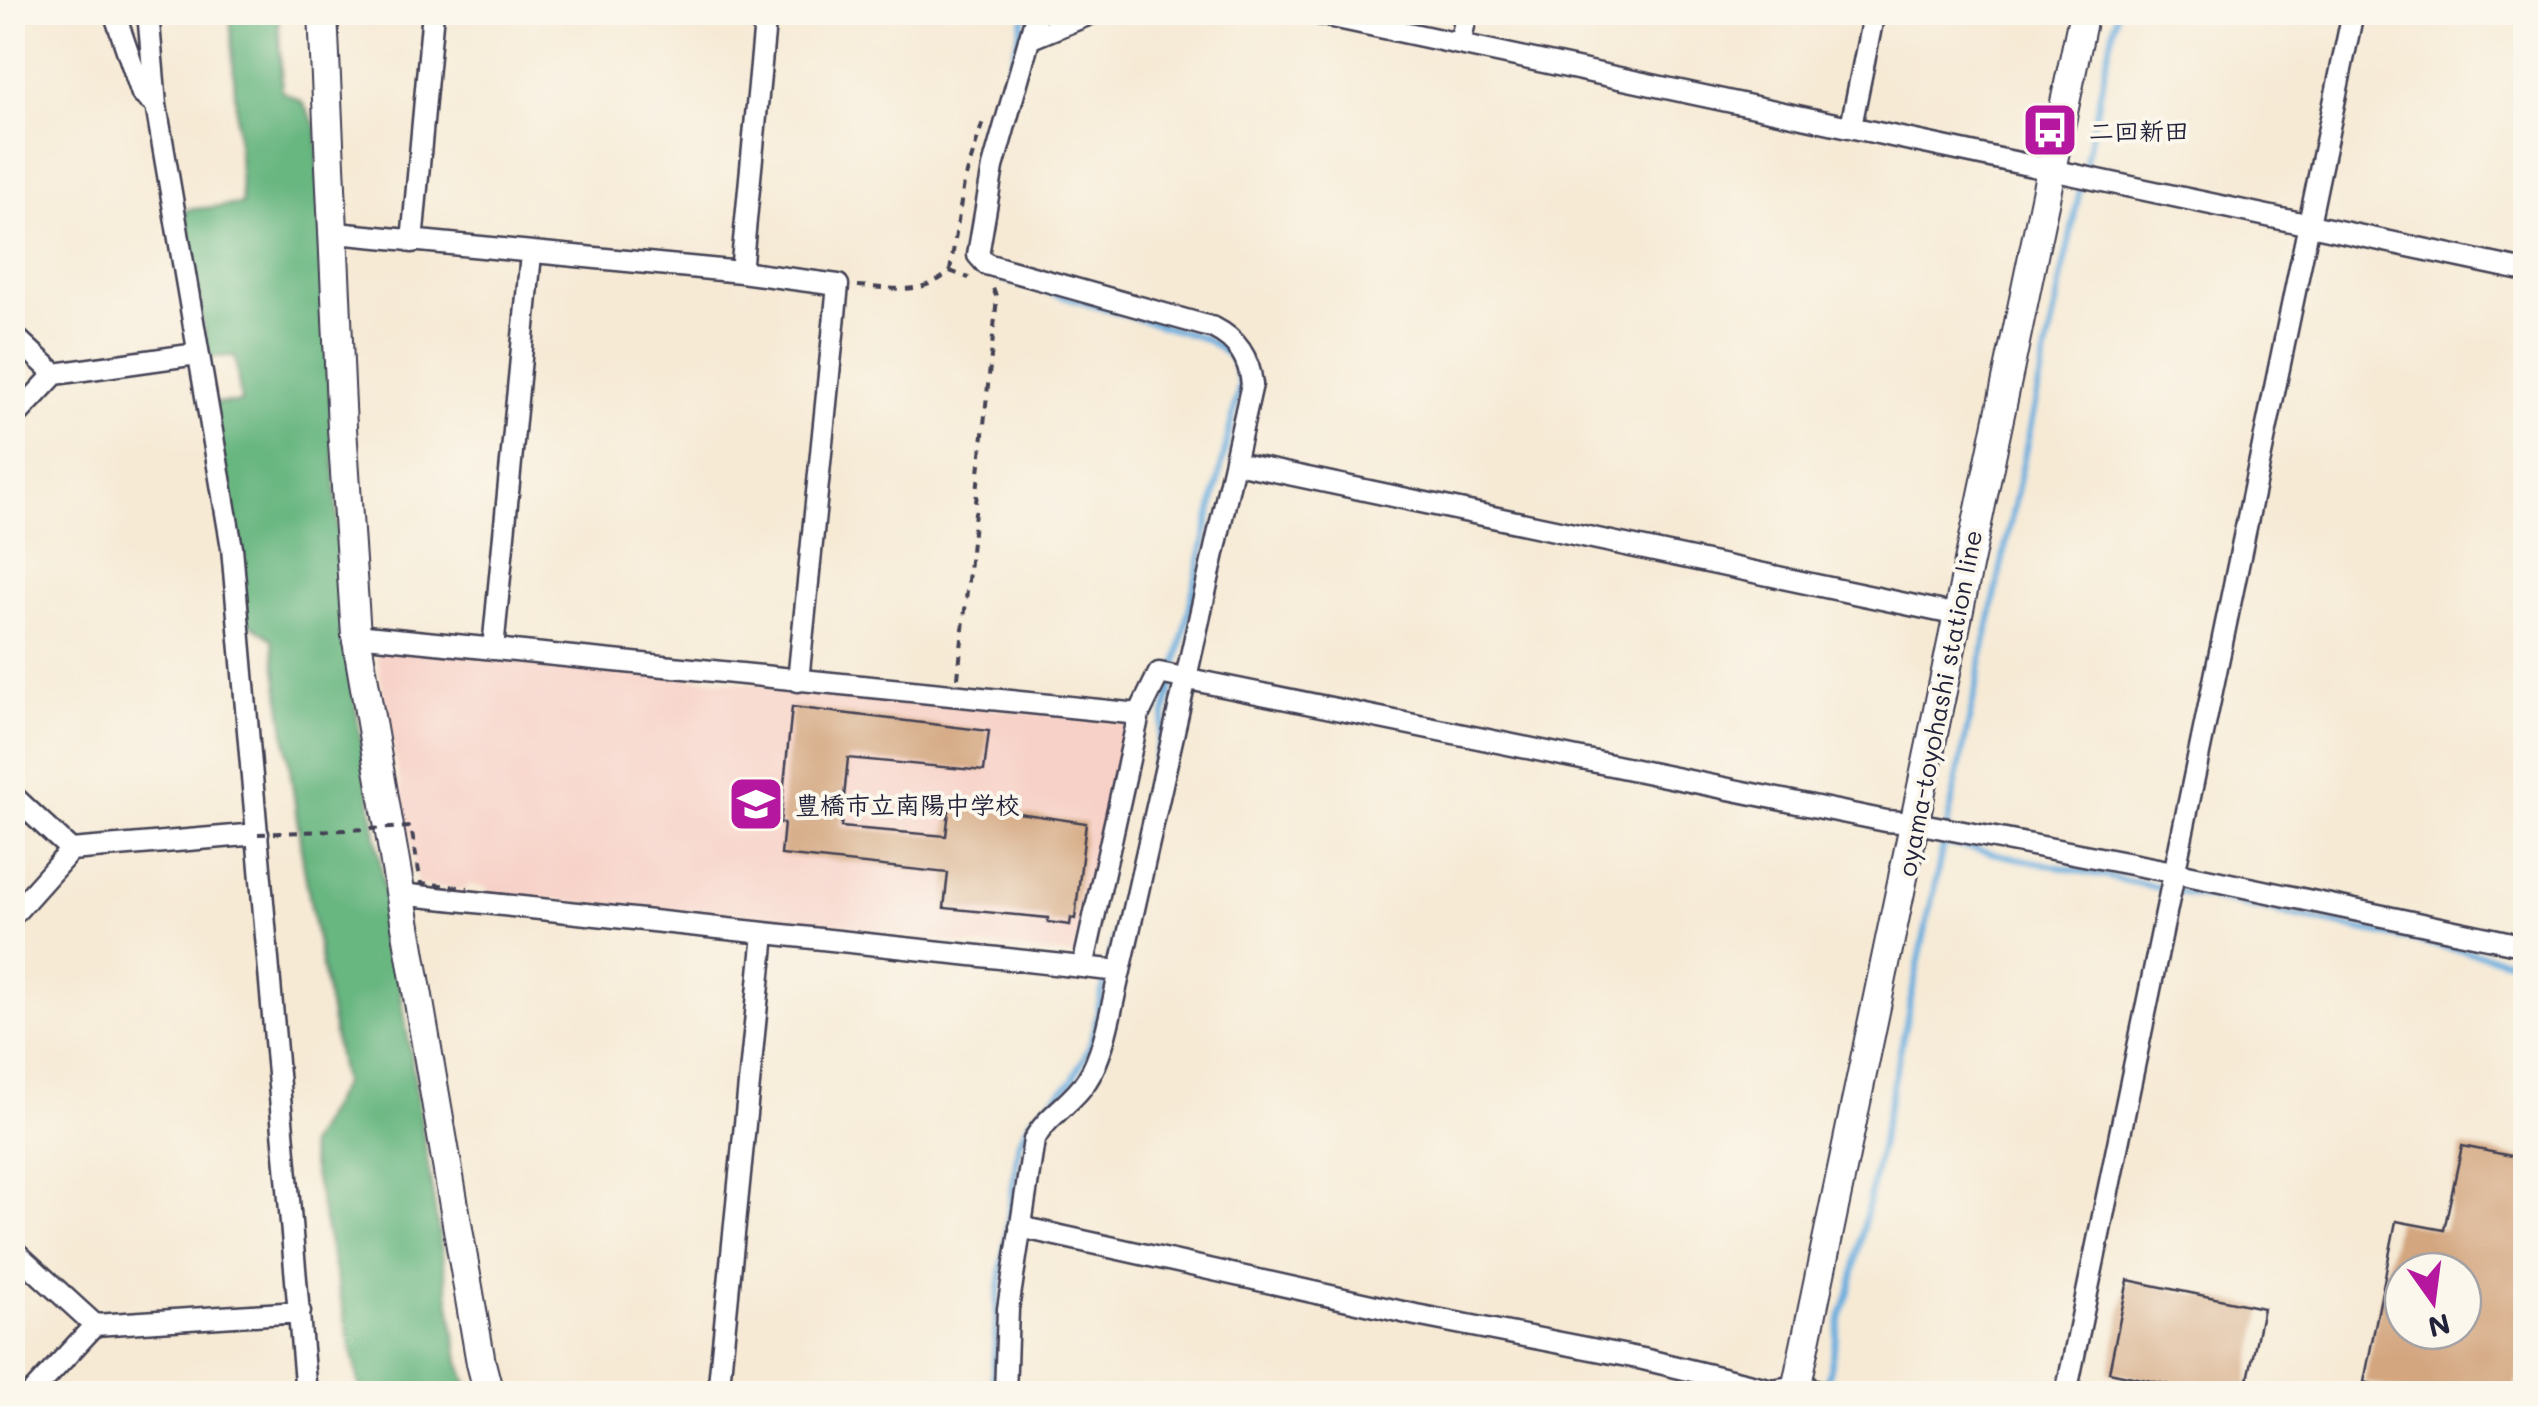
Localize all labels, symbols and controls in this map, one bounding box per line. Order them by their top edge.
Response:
bus stop icon: 二回新田 [2020,100,2080,160]
place label: 二回新田 [2089,114,2189,146]
street label: oyama-toyohashi station line [1890,527,1989,879]
school or university icon: 豊橋市立南陽中学校 [726,774,786,834]
place label: 豊橋市立南陽中学校 [795,788,1020,820]
north arrow [2383,1251,2483,1351]
text: N [2425,1306,2454,1346]

